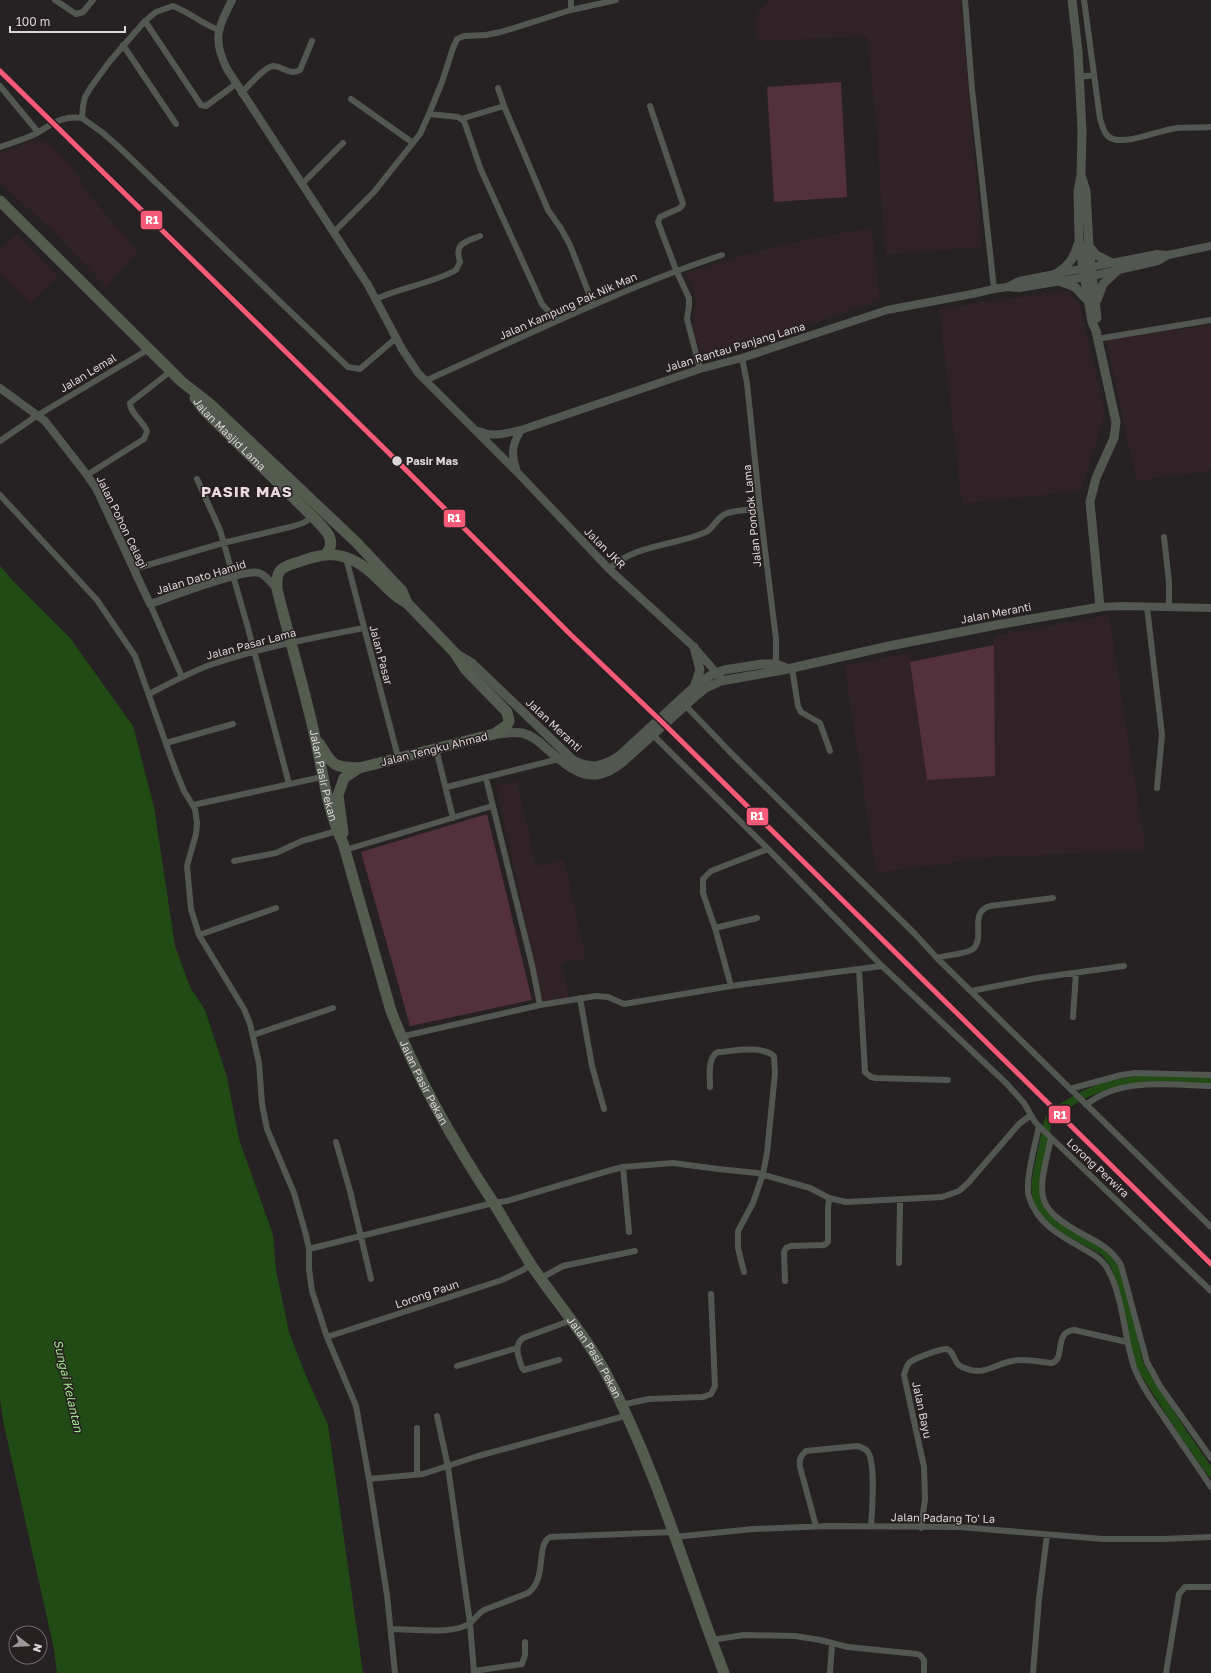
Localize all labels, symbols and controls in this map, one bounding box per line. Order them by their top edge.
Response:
scale bar [10,8,125,34]
text: 100 m [16,14,50,29]
line badge: R1 [140,210,163,230]
text: R1 [145,213,159,226]
street label: Jalan Kampung Pak Nik Man [497,269,639,342]
street label: Jalan Rantau Panjang Lama [663,319,807,374]
street label: Jalan Lemal [57,350,119,395]
street label: Jalan Masjid Lama [191,395,269,473]
marker: Pasir Mas [390,454,404,468]
place label: Pasir Mas [406,454,458,467]
street label: Jalan Pondok Lama [740,464,763,568]
street label: Jalan Pohon Celagi [94,473,151,570]
district label: PASIR MAS [201,482,293,500]
line badge: R1 [443,509,466,528]
text: R1 [447,511,461,524]
street label: Jalan JKR [582,524,629,571]
street label: Jalan Dato Hamid [154,557,247,596]
street label: Jalan Meranti [959,599,1032,626]
street label: Jalan Pasar [367,624,396,687]
street label: Jalan Pasar Lama [205,625,297,662]
street label: Jalan Meranti [524,695,585,754]
street label: Jalan Pasir Pekan [308,728,341,823]
street label: Jalan Tengku Ahmad [379,729,489,768]
line badge: R1 [746,807,769,826]
text: R1 [750,809,764,822]
street label: Jalan Pasir Pekan [398,1038,451,1127]
line badge: R1 [1048,1105,1071,1124]
text: R1 [1053,1108,1067,1121]
street label: Lorong Perwira [1065,1136,1132,1200]
street label: Lorong Paun [393,1277,460,1311]
street label: Jalan Pasir Pekan [565,1314,625,1400]
water label: Sungai Kelantan [51,1338,87,1434]
street label: Jalan Bayu [910,1380,935,1439]
street label: Jalan Padang To' La [891,1510,995,1525]
north arrow [8,1625,48,1665]
text: N [31,1642,45,1654]

